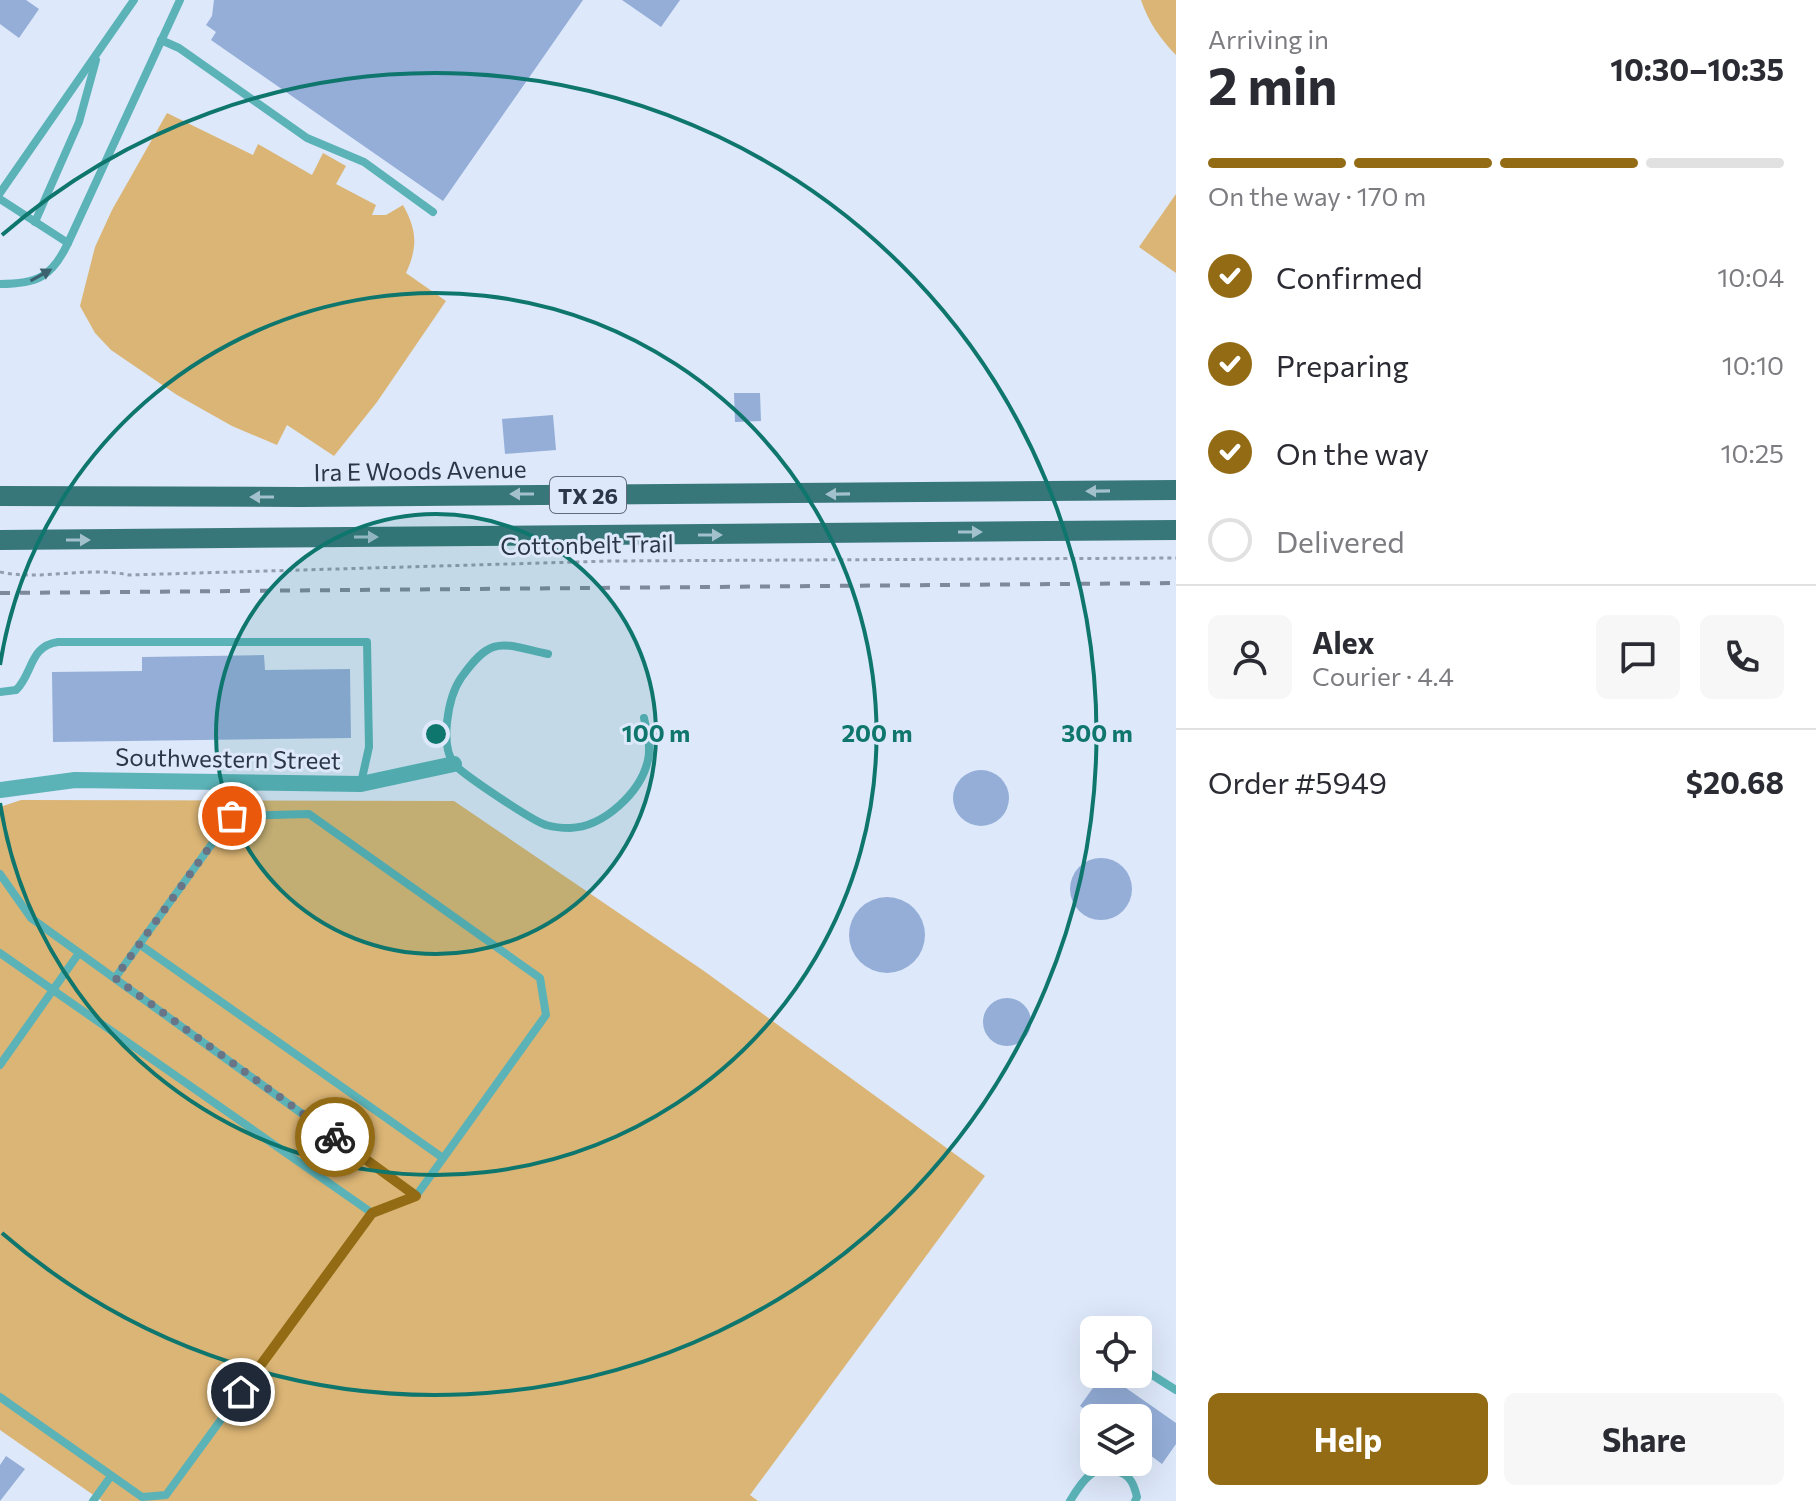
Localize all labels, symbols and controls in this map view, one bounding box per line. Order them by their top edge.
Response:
text: Arriving in [1208,23,1329,54]
text: 10:30–10:35 [1610,50,1784,87]
text: 2 min [1208,52,1337,116]
text: On the way · 170 m [1208,180,1426,211]
icon: check [1208,254,1252,298]
text: Confirmed [1276,258,1423,295]
text: 10:04 [1717,261,1784,292]
one-way arrow [30,268,52,282]
icon: check [1208,342,1252,386]
text: Preparing [1276,346,1409,383]
text: 10:10 [1722,349,1784,380]
icon: check [1208,430,1252,474]
text: On the way [1276,434,1429,471]
text: 10:25 [1720,437,1784,468]
street label: Ira E Woods Avenue [313,454,527,486]
road number: TX 26 [550,477,626,513]
one-way arrow [1085,485,1110,497]
one-way arrow [509,488,534,500]
one-way arrow [825,488,850,500]
one-way arrow [249,491,274,503]
text: Delivered [1276,522,1405,559]
one-way arrow [958,526,983,539]
street label: Cottonbelt Trail [500,528,674,560]
one-way arrow [698,528,723,541]
one-way arrow [354,531,379,544]
one-way arrow [66,534,91,546]
button: person [1208,615,1292,699]
button: chat [1596,615,1680,699]
button: phone [1700,615,1784,699]
text: Alex [1312,623,1375,660]
text: Courier · 4.4 [1312,660,1454,691]
text: 100 m [622,718,690,747]
text: 200 m [842,718,912,747]
text: 300 m [1061,718,1133,747]
centre of rings [422,720,450,748]
street label: Southwestern Street [115,742,341,774]
text: Order #5949 [1208,763,1387,800]
text: $20.68 [1686,763,1784,800]
pin [198,782,266,850]
icon: bag [210,794,254,838]
courier [295,1097,375,1177]
icon: bike [313,1115,357,1159]
map controls [1080,1316,1152,1476]
button: locate [1080,1316,1152,1388]
pin [207,1358,275,1426]
icon: home [219,1370,263,1414]
button: Help [1208,1393,1488,1485]
button: Share [1504,1393,1784,1485]
button: layers [1080,1404,1152,1476]

